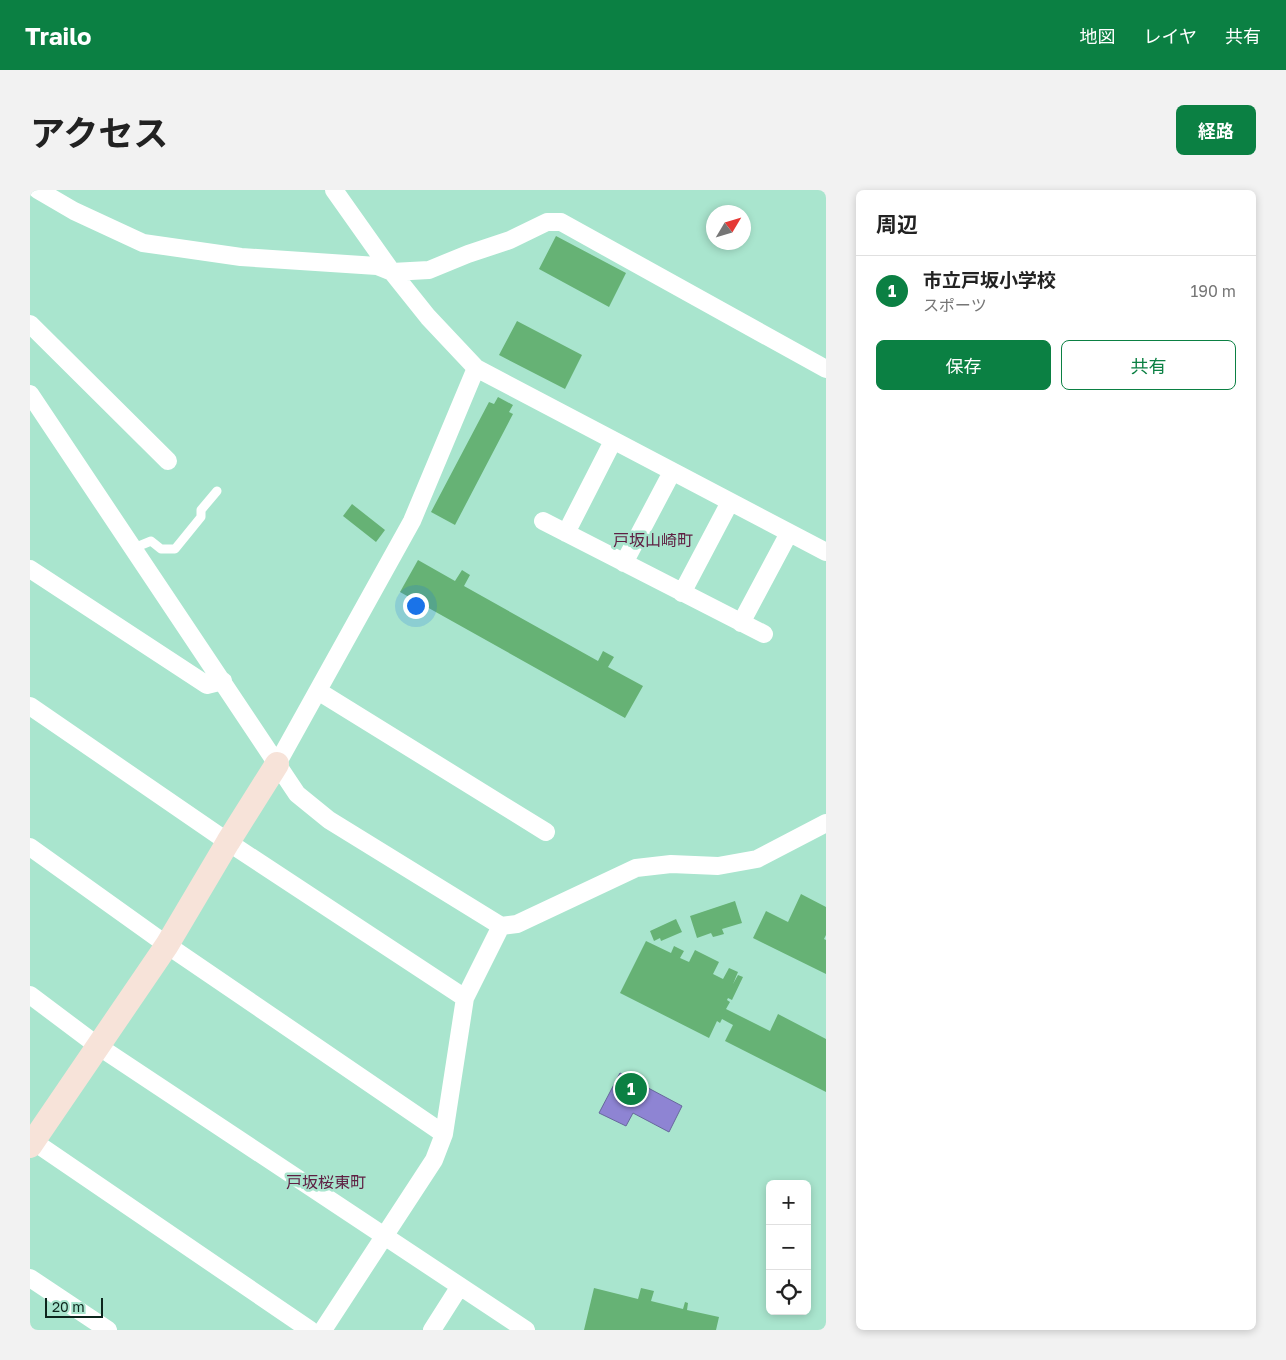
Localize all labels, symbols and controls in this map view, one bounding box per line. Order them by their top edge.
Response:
text: Trailo [25,21,91,50]
text: 地図 [1080,25,1116,47]
text: レイヤ [1144,25,1197,47]
text: 共有 [1225,25,1261,47]
button: 経路 [1176,105,1256,155]
text: アクセス [30,112,168,154]
north arrow [706,205,751,250]
text: 周辺 [876,211,918,237]
text: 市立戸坂小学校 [923,268,1056,291]
text: 1 [888,281,896,301]
text: 190 m [1190,281,1236,301]
text: スポーツ [923,295,987,315]
button: 保存 [876,340,1051,390]
button: 共有 [1061,340,1236,390]
district label: 戸坂山崎町 [613,530,693,550]
your location [403,593,429,619]
pin: 1 [615,1070,647,1108]
district label: 戸坂桜東町 [286,1172,366,1192]
map controls [766,1180,811,1315]
button: + [766,1180,811,1225]
button: − [766,1225,811,1270]
button: locate [766,1270,811,1315]
scale bar [45,1295,102,1318]
text: 20 m [52,1298,85,1315]

